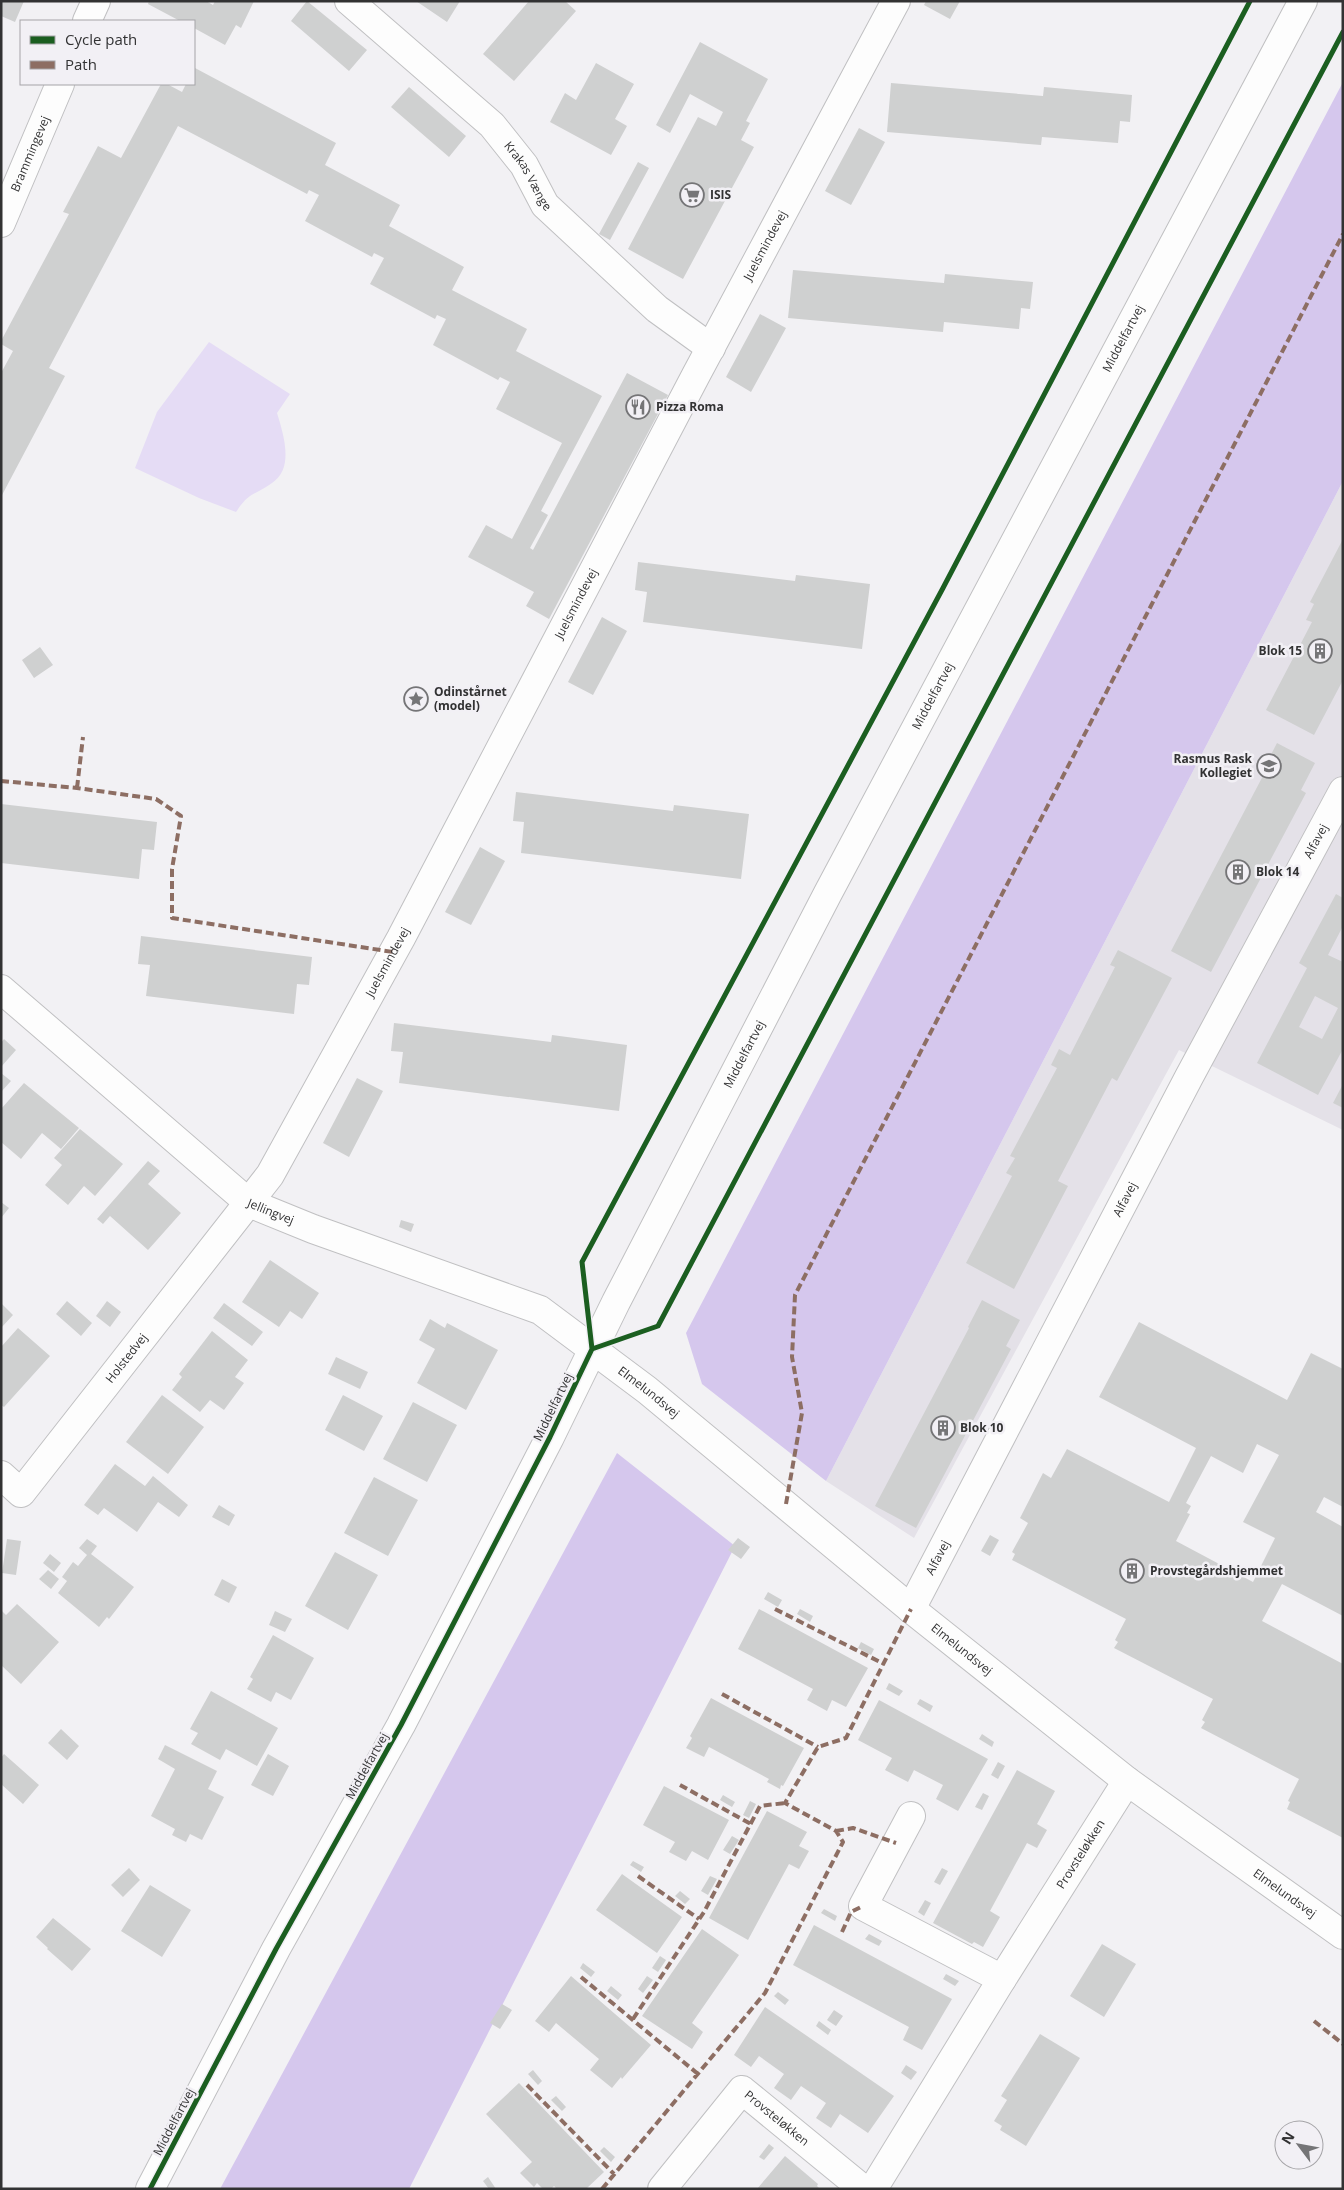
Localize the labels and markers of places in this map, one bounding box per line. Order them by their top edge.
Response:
supermarket icon: ISIS [679,182,705,208]
place label: ISIS [710,186,732,203]
restaurant icon: Pizza Roma [625,394,651,420]
place label: Pizza Roma [656,398,724,415]
building icon: Blok 15 [1307,638,1333,664]
place label: Blok 15 [1259,642,1302,659]
place label: Odinstårnet (model) [434,683,507,714]
place icon: Odinstårnet (model) [403,686,429,712]
place label: Rasmus Rask Kollegiet [1174,750,1253,781]
school or university icon: Rasmus Rask Kollegiet [1256,753,1282,779]
building icon: Blok 14 [1225,859,1251,885]
place label: Blok 14 [1256,863,1300,880]
building icon: Blok 10 [930,1415,956,1441]
place label: Blok 10 [960,1419,1004,1436]
building icon: Provstegårdshjemmet [1119,1558,1145,1584]
place label: Provstegårdshjemmet [1150,1562,1283,1579]

